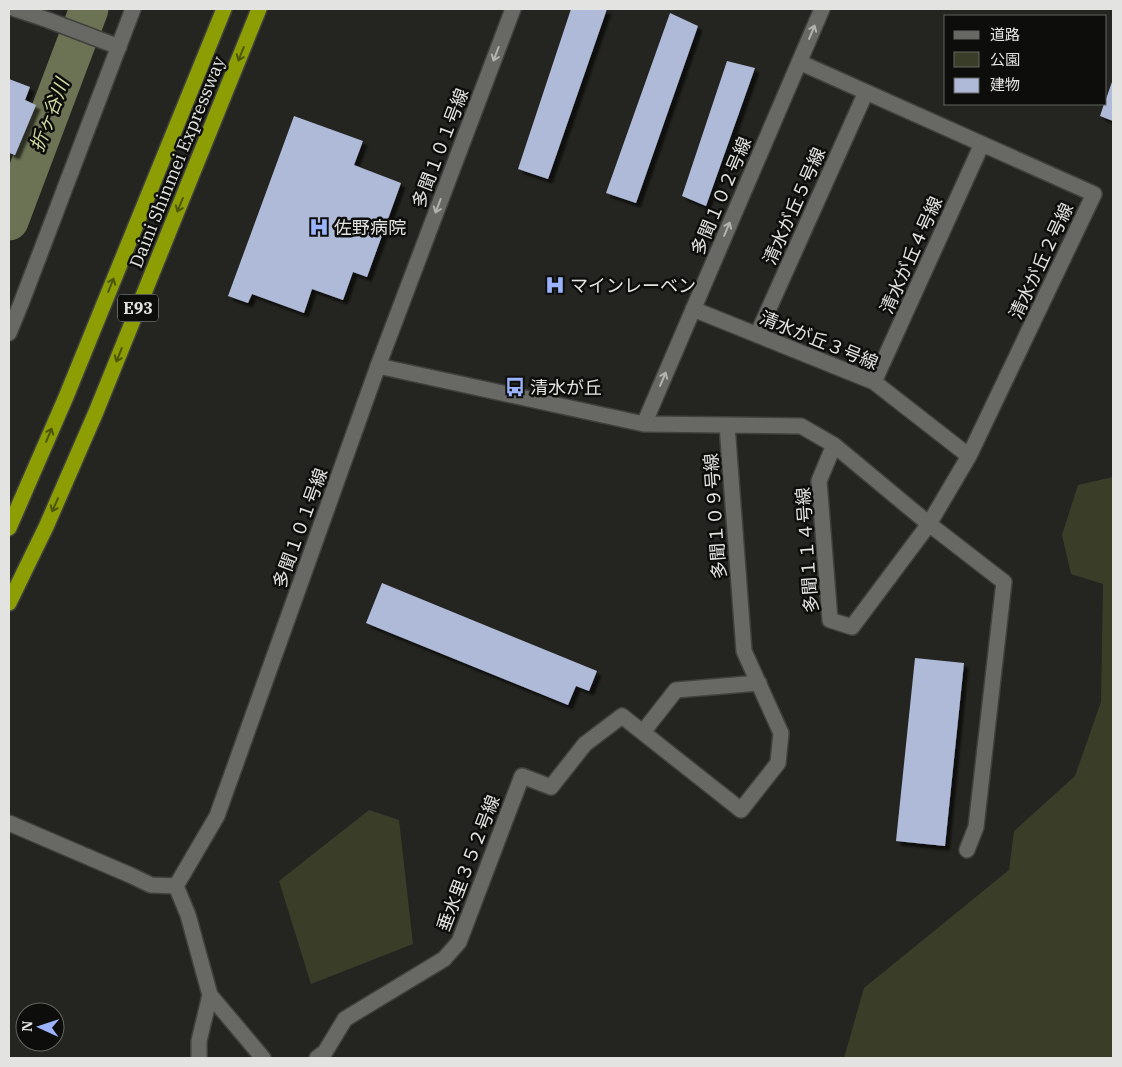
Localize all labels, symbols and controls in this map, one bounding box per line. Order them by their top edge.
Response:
legend [944,15,1107,105]
one-way arrow [807,25,817,40]
text: 道路 [990,25,1020,44]
one-way arrow [236,46,245,61]
one-way arrow [491,46,500,62]
text: 公園 [990,50,1020,69]
street label: Daini Shinmei Expressway [124,53,230,271]
water label: 折ヶ谷川 [24,73,75,155]
text: 建物 [990,75,1020,94]
street label: 多聞１０１号線 [407,85,473,211]
street label: 多聞１０２号線 [686,134,756,258]
street label: 清水が丘５号線 [758,144,830,268]
street label: 清水が丘４号線 [875,193,947,317]
one-way arrow [175,196,184,212]
one-way arrow [433,198,442,214]
street label: 清水が丘２号線 [1004,199,1078,323]
hospital icon: 佐野病院 [308,216,330,238]
place label: 佐野病院 [334,216,406,239]
one-way arrow [723,222,733,237]
hospital icon: マインレーベン [544,274,566,296]
place label: マインレーベン [570,274,696,297]
one-way arrow [107,278,117,293]
road number: E93 [118,294,158,322]
street label: 清水が丘３号線 [756,306,882,374]
one-way arrow [114,347,123,362]
one-way arrow [659,372,669,387]
bus stop icon: 清水が丘 [504,376,526,398]
place label: 清水が丘 [530,376,602,399]
one-way arrow [45,428,55,443]
street label: 多聞１０９号線 [699,452,731,580]
street label: 多聞１０１号線 [268,465,332,591]
street label: 多聞１１４号線 [791,486,823,614]
one-way arrow [50,497,60,512]
street label: 垂水里３５２号線 [431,792,505,934]
north arrow [15,1002,65,1052]
text: N [18,1020,36,1032]

